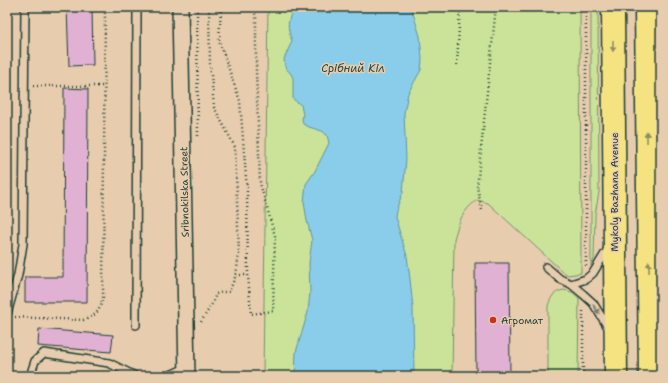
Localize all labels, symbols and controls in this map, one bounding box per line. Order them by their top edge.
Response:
one-way arrow [610,40,616,53]
water label: Срібний Кіл [321,61,385,76]
one-way arrow [644,130,650,143]
street label: Mykoly Bazhana Avenue [608,132,621,252]
street label: Sribnokilska Street [177,146,192,237]
one-way arrow [646,260,652,273]
one-way arrow [592,304,600,314]
place label: Агромат [501,314,544,327]
marker: Агромат [488,315,498,325]

